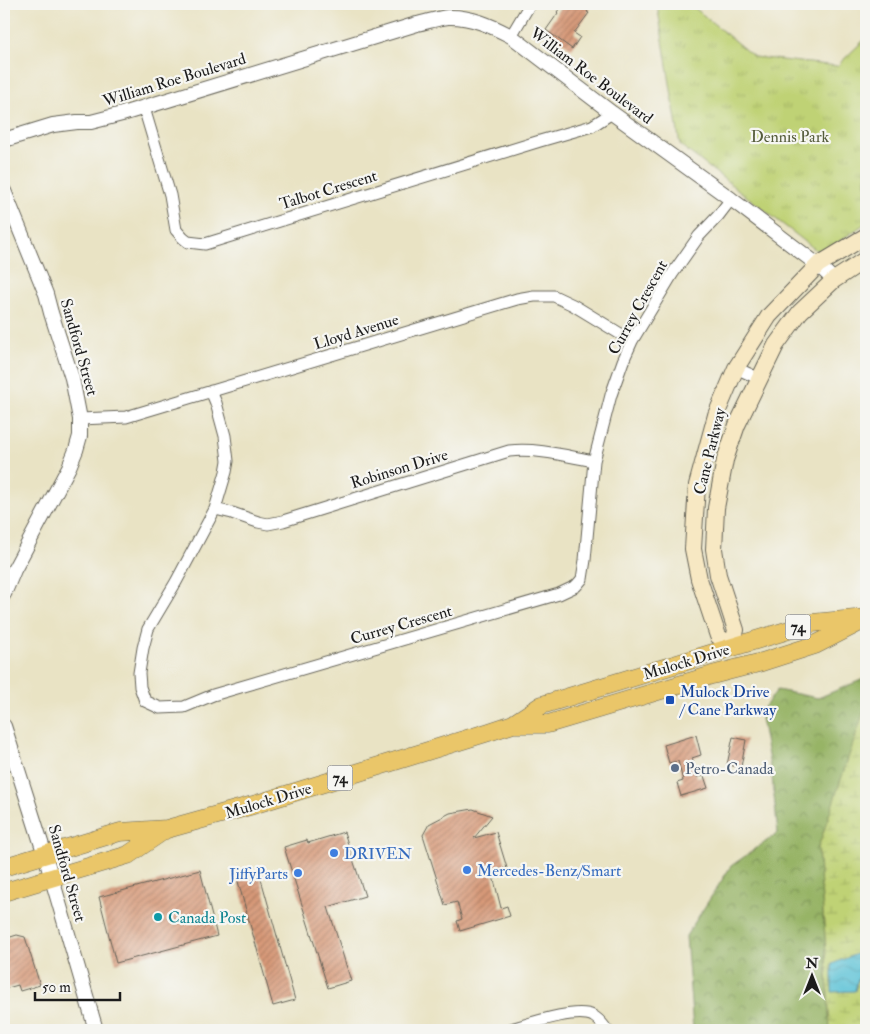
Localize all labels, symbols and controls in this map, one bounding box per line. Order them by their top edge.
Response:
street label: William Roe Boulevard [525,22,657,129]
street label: William Roe Boulevard [99,49,248,112]
park label: Dennis Park [751,127,830,147]
street label: Talbot Crescent [277,166,379,214]
street label: Currey Crescent [604,257,672,358]
street label: Sandford Street [56,296,102,398]
street label: Lloyd Avenue [311,309,401,354]
street label: Cane Parkway [690,405,731,497]
street label: Robinson Drive [348,445,451,493]
street label: Currey Crescent [348,601,454,649]
road number: 74 [786,614,810,640]
street label: Mulock Drive [641,639,732,685]
place label: Mulock Drive / Cane Parkway [679,682,777,720]
marker: Mulock Drive / Cane Parkway [664,694,676,706]
place label: Petro-Canada [685,759,774,779]
marker: Petro-Canada [669,762,681,774]
road number: 74 [328,766,352,790]
street label: Mulock Drive [223,778,314,824]
street label: Sandford Street [44,822,90,924]
place label: DRIVEN [344,844,413,864]
marker: DRIVEN [328,847,340,859]
place label: Mercedes-Benz/Smart [477,861,621,881]
place label: JiffyParts [228,864,288,885]
marker: Mercedes-Benz/Smart [461,864,473,876]
marker: JiffyParts [292,867,304,879]
place label: Canada Post [168,908,246,928]
marker: Canada Post [152,911,164,923]
north arrow [788,952,838,1002]
text: N [805,955,819,972]
scale bar [35,969,120,1001]
text: 50 m [42,978,71,997]

